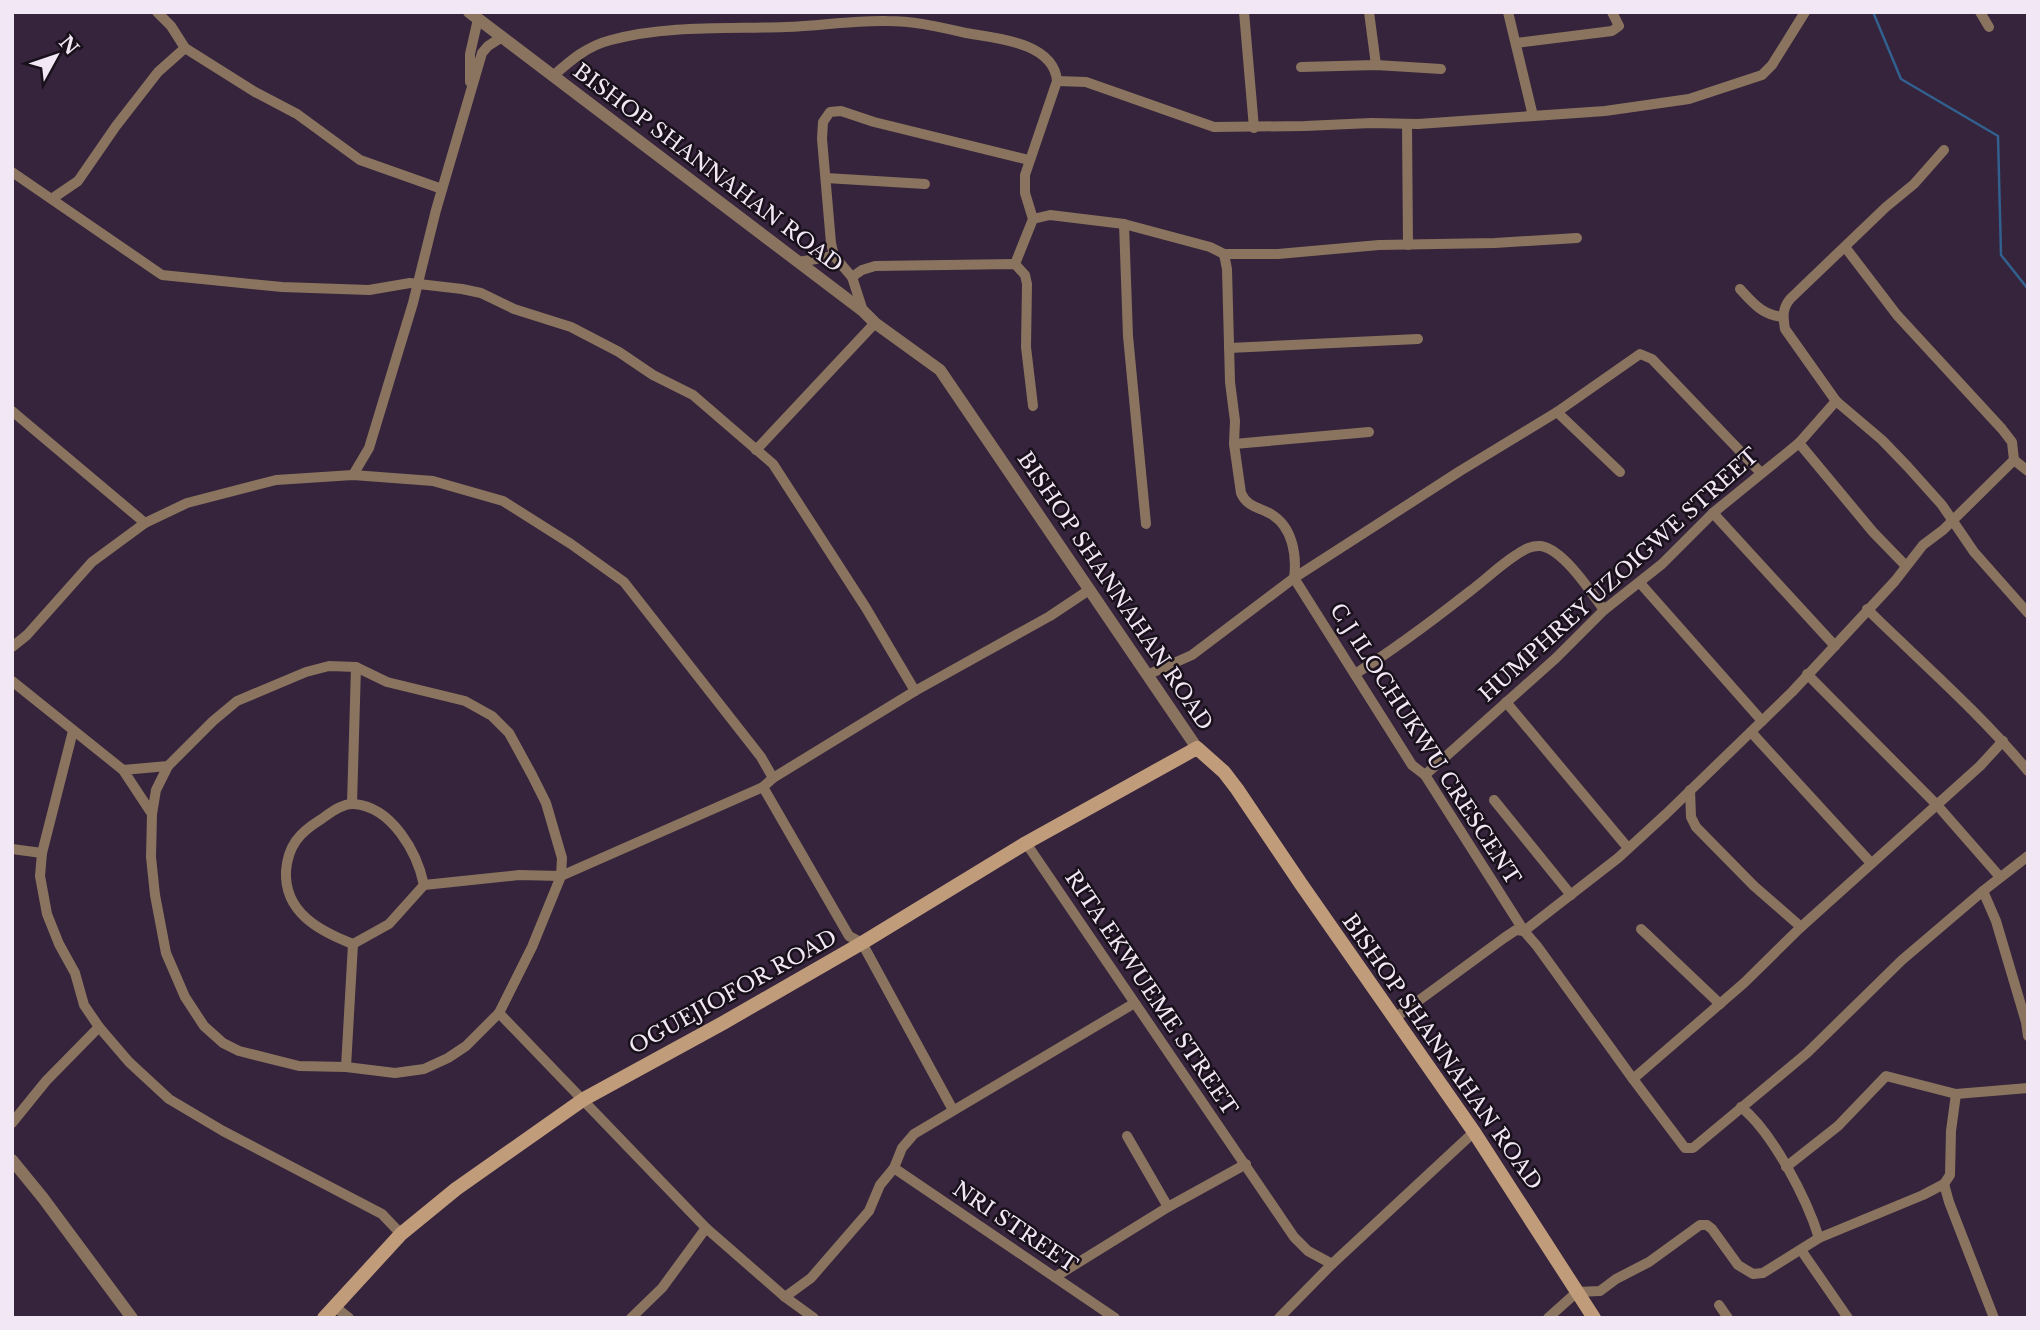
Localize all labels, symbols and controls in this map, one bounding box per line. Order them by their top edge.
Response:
north arrow [21,21,91,91]
text: N [54,31,83,60]
street label: BISHOP SHANNAHAN ROAD [568,58,848,278]
street label: HUMPHREY UZOIGWE STREET [1474,442,1764,707]
street label: BISHOP SHANNAHAN ROAD [1012,447,1218,735]
street label: C J ILOCHUKWU CRESCENT [1324,598,1526,890]
street label: RITA EKWUEME STREET [1059,866,1243,1121]
street label: BISHOP SHANNAHAN ROAD [1337,909,1547,1195]
street label: OGUEJIOFOR ROAD [625,924,841,1060]
street label: NRI STREET [948,1176,1082,1278]

